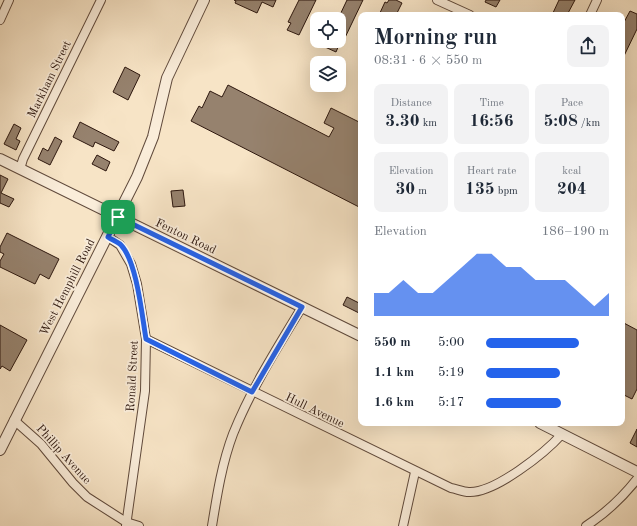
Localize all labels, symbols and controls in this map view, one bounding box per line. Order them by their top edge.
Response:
map controls [310,12,346,92]
button: locate [310,12,346,48]
button: share [567,25,609,67]
text: Morning run [374,27,497,49]
street label: Markham Street [26,39,74,120]
text: 08:31 · 6 × 550 m [374,54,482,67]
button: layers [310,56,346,92]
text: Distance [390,98,432,109]
text: Time [479,98,504,109]
text: Pace [561,98,583,109]
text: 3.30 [385,113,420,130]
text: 16:56 [469,113,514,130]
text: 5:08 [543,113,578,130]
text: km [420,118,437,129]
text: /km [578,118,600,129]
text: Elevation [389,166,434,177]
text: Heart rate [467,166,516,177]
text: kcal [562,166,581,177]
text: 30 [395,181,415,198]
text: 135 [465,181,495,198]
text: 204 [557,181,587,198]
text: m [415,186,427,197]
text: bpm [495,186,518,197]
pin [101,200,135,234]
icon: arrive [107,206,129,228]
street label: Fenton Road [153,217,218,257]
text: Elevation [374,225,427,238]
text: 186–190 m [542,225,609,238]
street label: West Hemphill Road [38,237,98,338]
text: 550 m [374,336,411,349]
text: 5:00 [438,336,464,349]
street label: Ronald Street [125,340,141,412]
text: 1.1 km [374,366,414,379]
text: 5:19 [438,366,464,379]
street label: Hull Avenue [283,392,346,430]
text: 1.6 km [374,396,414,409]
text: 5:17 [438,396,464,409]
street label: Phillip Avenue [34,423,93,487]

